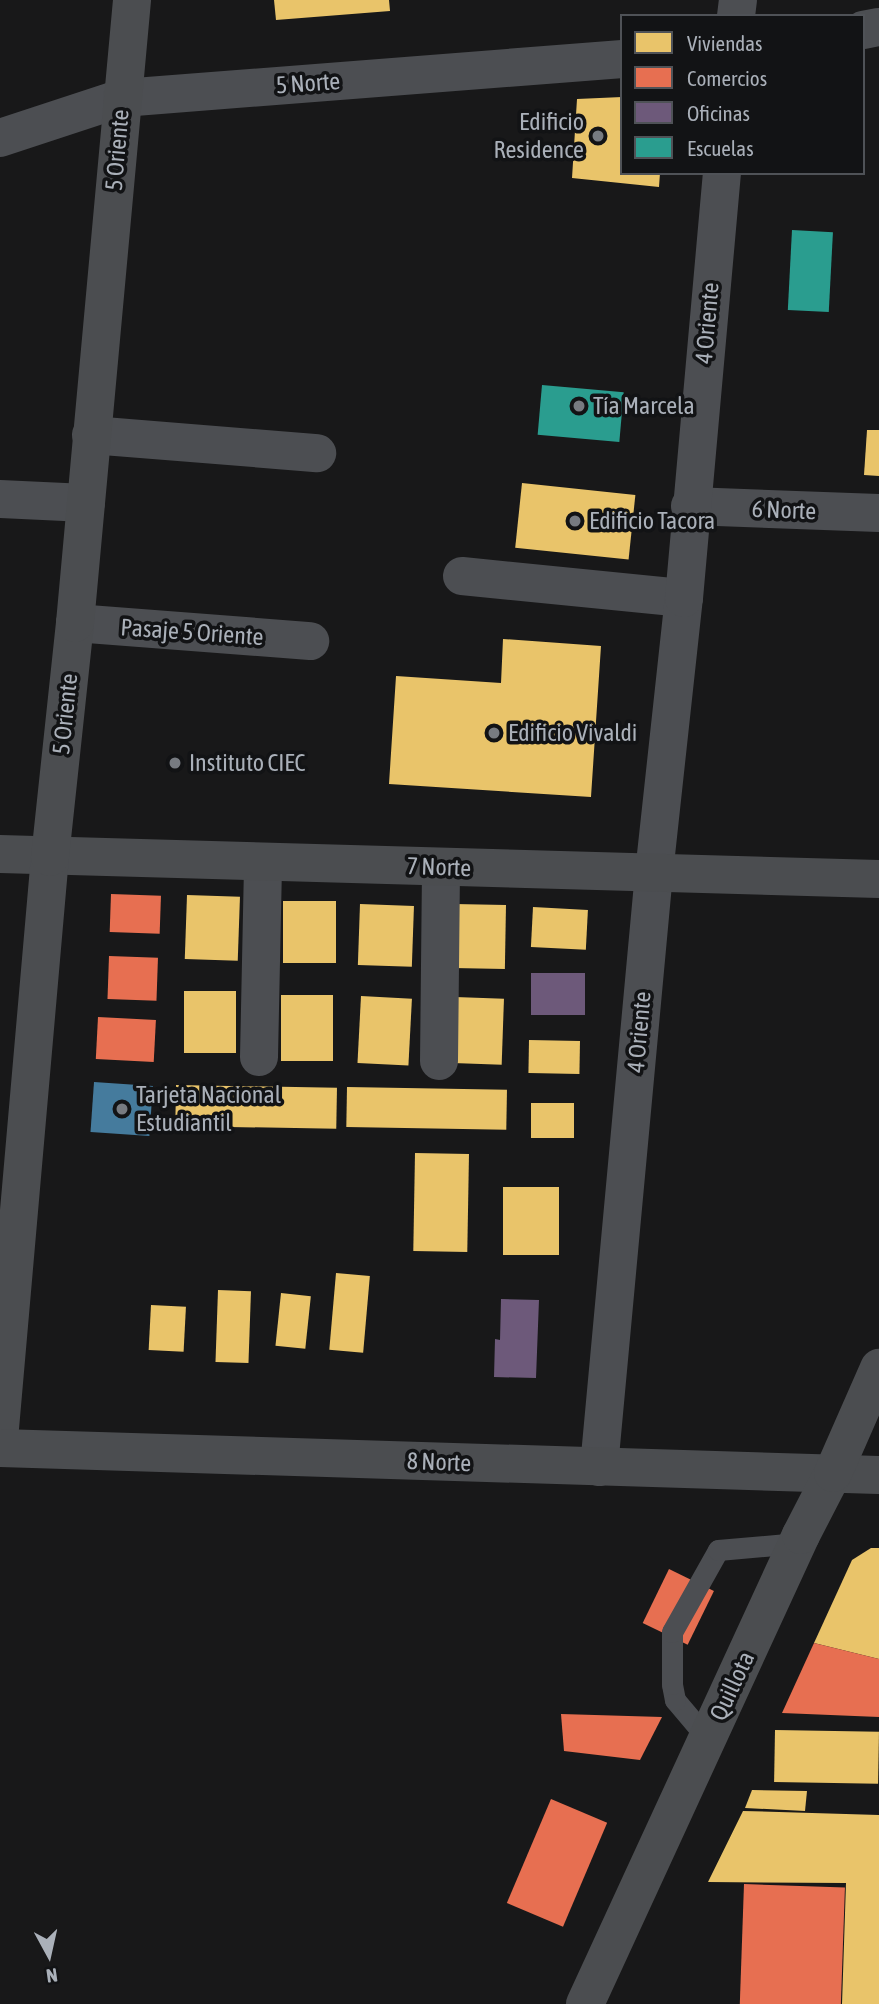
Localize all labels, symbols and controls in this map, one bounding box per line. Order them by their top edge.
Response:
legend [620,14,865,175]
text: Viviendas [687,31,762,55]
street label: 5 Norte [275,66,341,100]
text: Comercios [687,66,767,90]
text: Oficinas [687,101,750,125]
street label: 5 Oriente [99,108,135,192]
place label: Edificio Residence [493,108,584,164]
marker: Edificio Residence [590,128,606,144]
text: Escuelas [687,136,754,160]
street label: 4 Oriente [689,281,725,365]
place label: Tía Marcela [593,392,695,420]
marker: Tía Marcela [571,398,587,414]
street label: 6 Norte [751,494,817,526]
place label: Edificio Tacora [589,507,715,535]
marker: Edificio Tacora [567,513,583,529]
street label: Pasaje 5 Oriente [120,613,264,651]
street label: 5 Oriente [46,672,84,756]
place label: Edificio Vivaldi [508,719,637,747]
marker: Edificio Vivaldi [486,725,502,741]
place label: Instituto CIEC [189,749,305,777]
marker: Instituto CIEC [167,755,183,771]
street label: 7 Norte [406,851,472,883]
street label: 4 Oriente [621,990,657,1074]
place label: Tarjeta Nacional Estudiantil [136,1081,281,1137]
marker: Tarjeta Nacional Estudiantil [114,1101,130,1117]
street label: 8 Norte [406,1446,472,1478]
street label: Quillota [704,1647,760,1725]
north arrow [14,1920,84,1990]
text: N [45,1964,59,1987]

